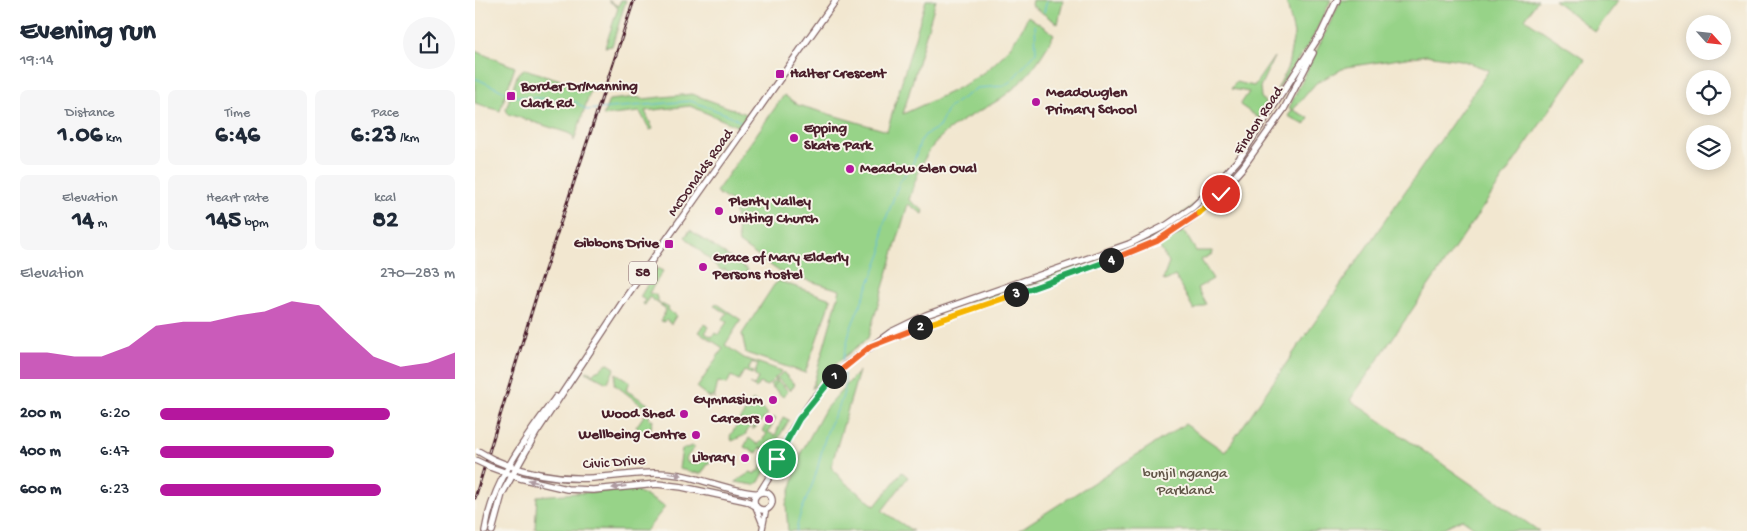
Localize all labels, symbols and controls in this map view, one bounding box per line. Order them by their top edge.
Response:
north arrow [1686,15,1731,60]
map controls [1686,15,1731,170]
text: Evening run [20,16,156,49]
button: share [403,17,455,69]
text: 19:14 [20,52,54,71]
place label: Halter Crescent [790,65,888,83]
marker: Halter Crescent [774,68,786,80]
button: locate [1686,70,1731,115]
place label: Border Dr/Manning Clark Rd [520,78,638,113]
street label: Findon Road [1230,82,1288,159]
place label: Meadowglen Primary School [1045,84,1138,119]
marker: Border Dr/Manning Clark Rd [505,90,517,102]
marker: Meadowglen Primary School [1030,96,1042,108]
text: Distance [65,105,115,122]
text: Time [225,105,250,122]
text: Pace [371,105,399,122]
place label: Epping Skate Park [804,120,874,155]
text: 1.06 [58,122,102,151]
text: 6:46 [215,122,260,151]
text: 6:23 [351,122,397,151]
street label: McDonalds Road [664,125,738,220]
button: layers [1686,125,1731,170]
text: km [102,130,122,147]
text: /km [397,130,419,147]
marker: Epping Skate Park [788,132,800,144]
place label: Meadow Glen Oval [860,160,977,178]
marker: Meadow Glen Oval [844,163,856,175]
pin [1200,173,1242,215]
icon: check [1207,180,1235,208]
text: Elevation [62,190,118,207]
text: Heart rate [206,190,269,207]
text: kcal [374,190,396,207]
place label: Plenty Valley Uniting Church [728,193,818,228]
marker: Plenty Valley Uniting Church [713,205,725,217]
text: 14 [72,207,94,236]
text: 145 [206,207,241,236]
text: 82 [372,207,398,236]
text: m [94,215,107,232]
text: bpm [241,215,269,232]
place label: Gibbons Drive [574,235,660,253]
marker: Gibbons Drive [663,238,675,250]
pin: 4 [1099,248,1123,272]
place label: Grace of Mary Elderly Persons Hostel [712,249,849,284]
text: 4 [1108,252,1115,269]
marker: Grace of Mary Elderly Persons Hostel [697,261,709,273]
road number: 58 [629,262,657,284]
text: Elevation [20,265,84,284]
text: 270–283 m [380,265,455,284]
pin: 3 [1003,282,1029,306]
text: 3 [1013,286,1020,303]
pin: 2 [907,314,933,340]
text: 2 [917,319,924,336]
pin: 1 [821,364,847,388]
text: 1 [832,368,837,385]
place label: Gymnasium [694,391,763,409]
marker: Gymnasium [767,394,779,406]
text: 200 m [20,405,61,424]
text: 6:20 [100,405,130,424]
place label: Wood Shed [601,405,676,423]
marker: Wood Shed [678,408,690,420]
place label: Careers [710,410,760,428]
marker: Careers [763,413,775,425]
place label: Wellbeing Centre [578,426,687,444]
marker: Wellbeing Centre [690,429,702,441]
pin [756,438,798,480]
text: 400 m [20,443,61,462]
text: 6:47 [100,443,129,462]
icon: arrive [763,445,791,473]
place label: Library [692,449,736,467]
street label: Civic Drive [582,452,646,474]
marker: Library [739,452,751,464]
park label: bunjil nganga Parkland [1143,465,1228,500]
one-way arrow [667,470,683,478]
one-way arrow [527,478,542,486]
text: 600 m [20,481,61,500]
text: 6:23 [100,481,129,500]
one-way arrow [610,483,626,491]

